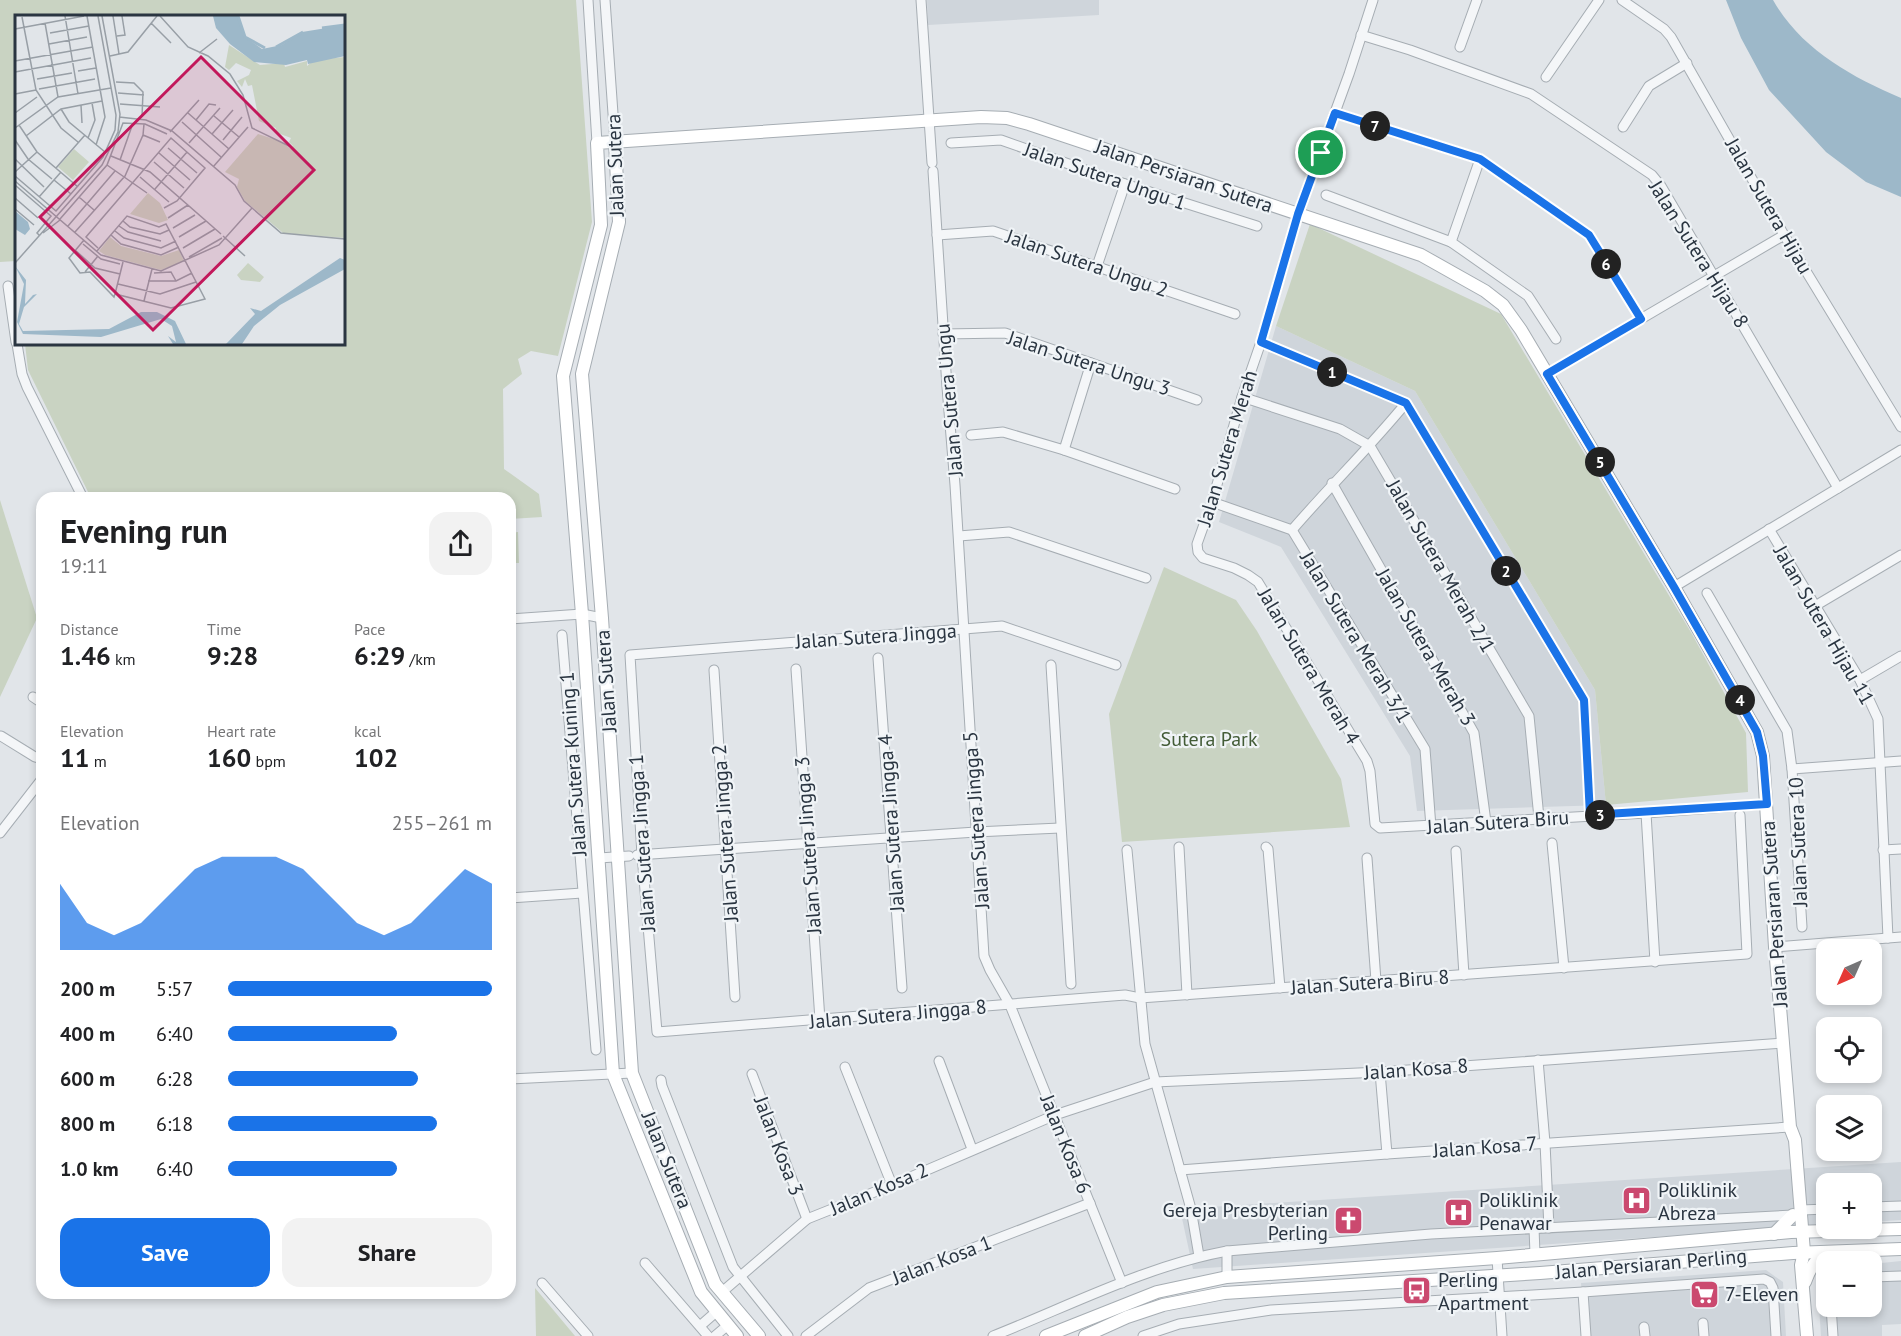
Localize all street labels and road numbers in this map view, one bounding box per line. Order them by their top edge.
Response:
street label: Jalan Sutera [600,113,630,218]
street label: Jalan Sutera Hijau [1719,132,1818,279]
street label: Jalan Persiaran Sutera [1091,133,1277,219]
street label: Jalan Sutera Ungu 1 [1020,136,1189,216]
street label: Jalan Sutera Hijau 8 [1643,175,1755,333]
street label: Jalan Sutera Ungu 2 [1002,223,1171,303]
street label: Jalan Sutera Ungu [929,322,969,479]
street label: Jalan Sutera Ungu 3 [1003,324,1174,402]
street label: Jalan Sutera Merah [1191,367,1263,530]
street label: Jalan Sutera Merah 2/1 [1380,474,1501,657]
street label: Jalan Sutera Hijau 11 [1767,540,1880,709]
street label: Jalan Sutera Merah 3/1 [1294,546,1418,728]
street label: Jalan Sutera Merah 3 [1370,563,1482,731]
street label: Jalan Sutera Merah 4 [1252,582,1366,749]
street label: Jalan Sutera Jingga [794,617,957,655]
street label: Jalan Sutera [589,629,623,734]
street label: Jalan Sutera Kuning 1 [554,671,592,858]
street label: Jalan Sutera Jingga 5 [957,730,995,911]
street label: Jalan Sutera Jingga 4 [872,733,910,914]
street label: Jalan Sutera Jingga 2 [706,743,744,924]
street label: Jalan Sutera Jingga 1 [623,753,661,934]
street label: Jalan Sutera Jingga 3 [789,755,827,936]
street label: Jalan Sutera 10 [1783,777,1813,908]
street label: Jalan Sutera Biru [1425,804,1570,840]
street label: Jalan Persiaran Sutera [1755,820,1794,1009]
street label: Jalan Sutera Biru 8 [1289,963,1450,1001]
street label: Jalan Sutera Jingga 8 [807,993,988,1035]
street label: Jalan Kosa 8 [1362,1052,1469,1086]
street label: Jalan Kosa 6 [1034,1090,1098,1197]
street label: Jalan Kosa 3 [748,1092,810,1199]
street label: Jalan Sutera [635,1107,698,1212]
street label: Jalan Kosa 7 [1431,1130,1538,1164]
street label: Jalan Kosa 2 [825,1157,932,1222]
street label: Jalan Kosa 1 [888,1229,995,1291]
street label: Jalan Persiaran Perling [1553,1243,1748,1285]

